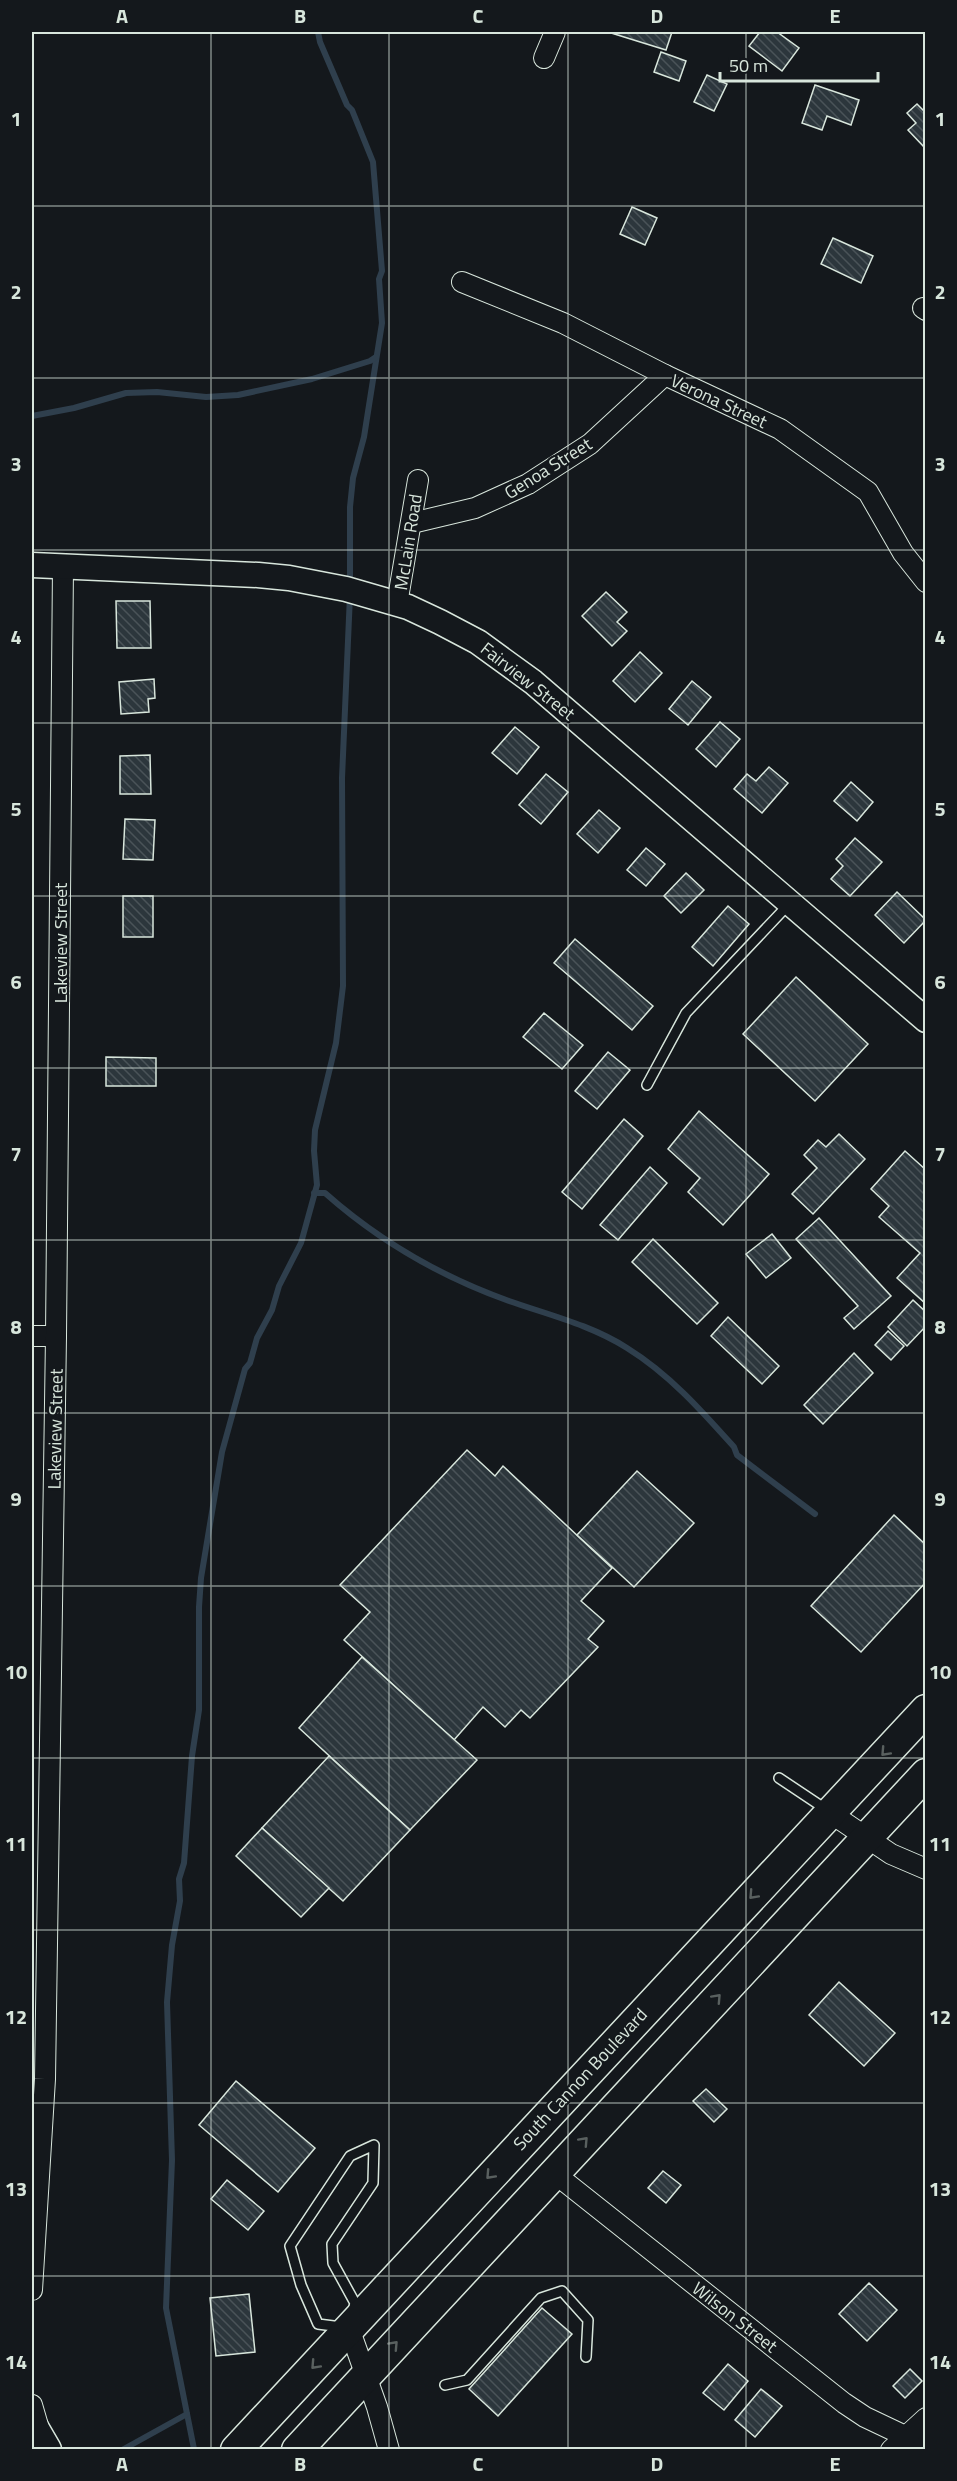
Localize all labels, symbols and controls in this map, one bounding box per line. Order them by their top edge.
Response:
text: A [116,0,128,31]
text: B [294,0,306,31]
text: C [473,0,484,31]
text: D [651,0,663,31]
text: E [829,0,841,31]
scale bar [720,45,878,83]
text: 50 m [729,52,768,79]
text: 1 [10,103,22,134]
text: 1 [934,103,946,134]
text: 2 [10,276,22,307]
text: 2 [934,276,946,307]
street label: Verona Street [666,367,772,435]
street label: Genoa Street [499,430,598,506]
text: 3 [10,448,22,479]
text: 3 [934,448,946,479]
street label: McLain Road [387,492,429,592]
text: 4 [10,621,22,652]
text: 4 [934,621,946,652]
street label: Fairview Street [475,635,582,727]
text: 5 [10,793,22,824]
text: 5 [934,793,946,824]
street label: Lakeview Street [47,882,74,1003]
text: 6 [10,966,22,997]
text: 6 [934,966,946,997]
text: 7 [10,1138,22,1169]
text: 7 [934,1138,946,1169]
text: 8 [10,1311,22,1342]
text: 8 [934,1311,946,1342]
street label: Lakeview Street [40,1368,70,1490]
text: 9 [10,1483,22,1514]
text: 9 [934,1483,946,1514]
text: 10 [5,1656,27,1687]
text: 10 [929,1656,951,1687]
one-way arrow [882,1745,893,1756]
text: 11 [5,1828,27,1859]
text: 11 [929,1828,951,1859]
one-way arrow [749,1888,760,1899]
one-way arrow [710,1995,721,2005]
text: 12 [5,2001,27,2032]
text: 12 [929,2001,951,2032]
street label: South Cannon Boulevard [507,2002,653,2156]
one-way arrow [577,2137,588,2148]
one-way arrow [486,2169,497,2179]
text: 13 [5,2173,27,2204]
text: 13 [929,2173,951,2204]
street label: Wilson Street [687,2275,784,2359]
one-way arrow [386,2341,397,2352]
text: 14 [5,2346,27,2377]
text: 14 [929,2346,951,2377]
one-way arrow [311,2358,322,2368]
text: A [116,2448,128,2479]
text: B [294,2448,306,2479]
text: C [473,2448,484,2479]
text: D [651,2448,663,2479]
text: E [829,2448,841,2479]

